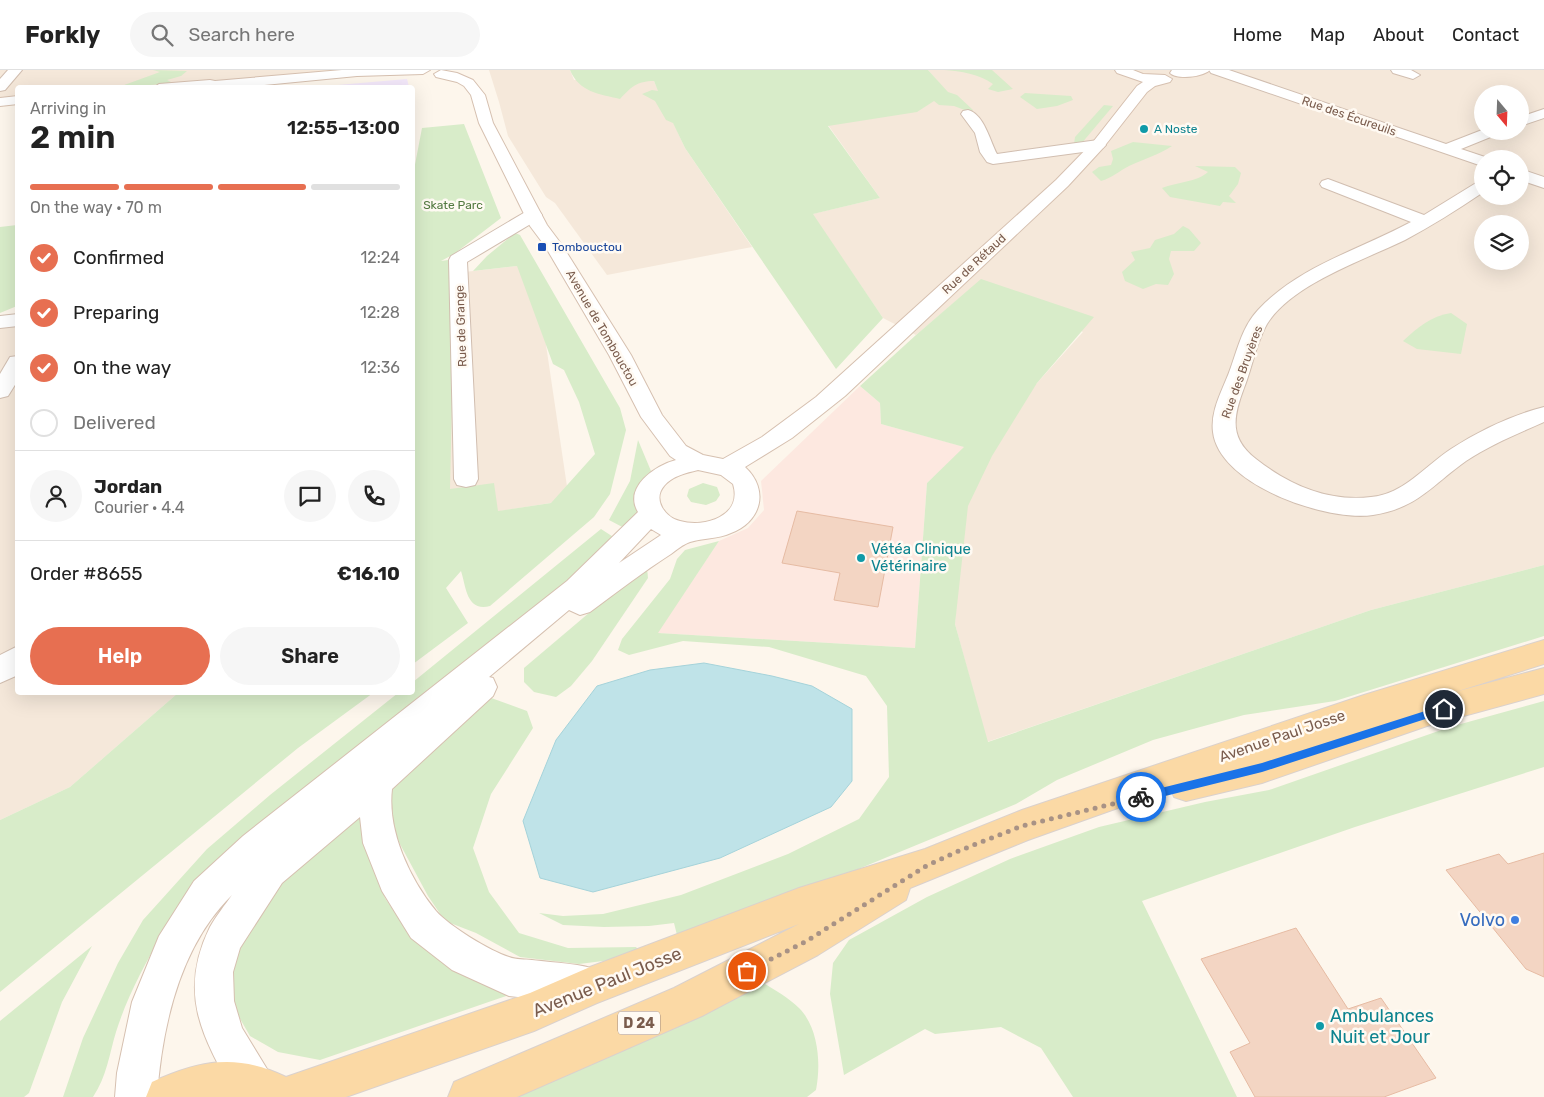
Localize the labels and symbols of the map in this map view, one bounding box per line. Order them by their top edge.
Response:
north arrow [1474,85,1529,140]
street label: Rue des Écureuils [1300,93,1398,139]
place label: A Noste [1154,122,1198,136]
marker: A Noste [1138,123,1150,135]
park label: Skate Parc [423,198,483,212]
street label: Rue de Rétaud [939,231,1009,297]
place label: Tombouctou [552,240,622,254]
marker: Tombouctou [536,241,548,253]
street label: Avenue de Tombouctou [563,268,641,388]
street label: Rue de Grange [453,285,469,367]
street label: Rue des Bruyères [1219,324,1265,420]
place label: Vétéa Clinique Vétérinaire [871,540,971,575]
marker: Vétéa Clinique Vétérinaire [855,552,867,564]
pin [1423,688,1465,730]
street label: Avenue Paul Josse [1217,706,1347,766]
courier [1116,772,1166,822]
place label: Volvo [1459,909,1505,931]
marker: Volvo [1509,914,1521,926]
street label: Avenue Paul Josse [529,942,685,1022]
pin [726,950,768,992]
place label: Ambulances Nuit et Jour [1330,1005,1434,1048]
road number: D 24 [618,1011,660,1034]
marker: Ambulances Nuit et Jour [1314,1020,1326,1032]

